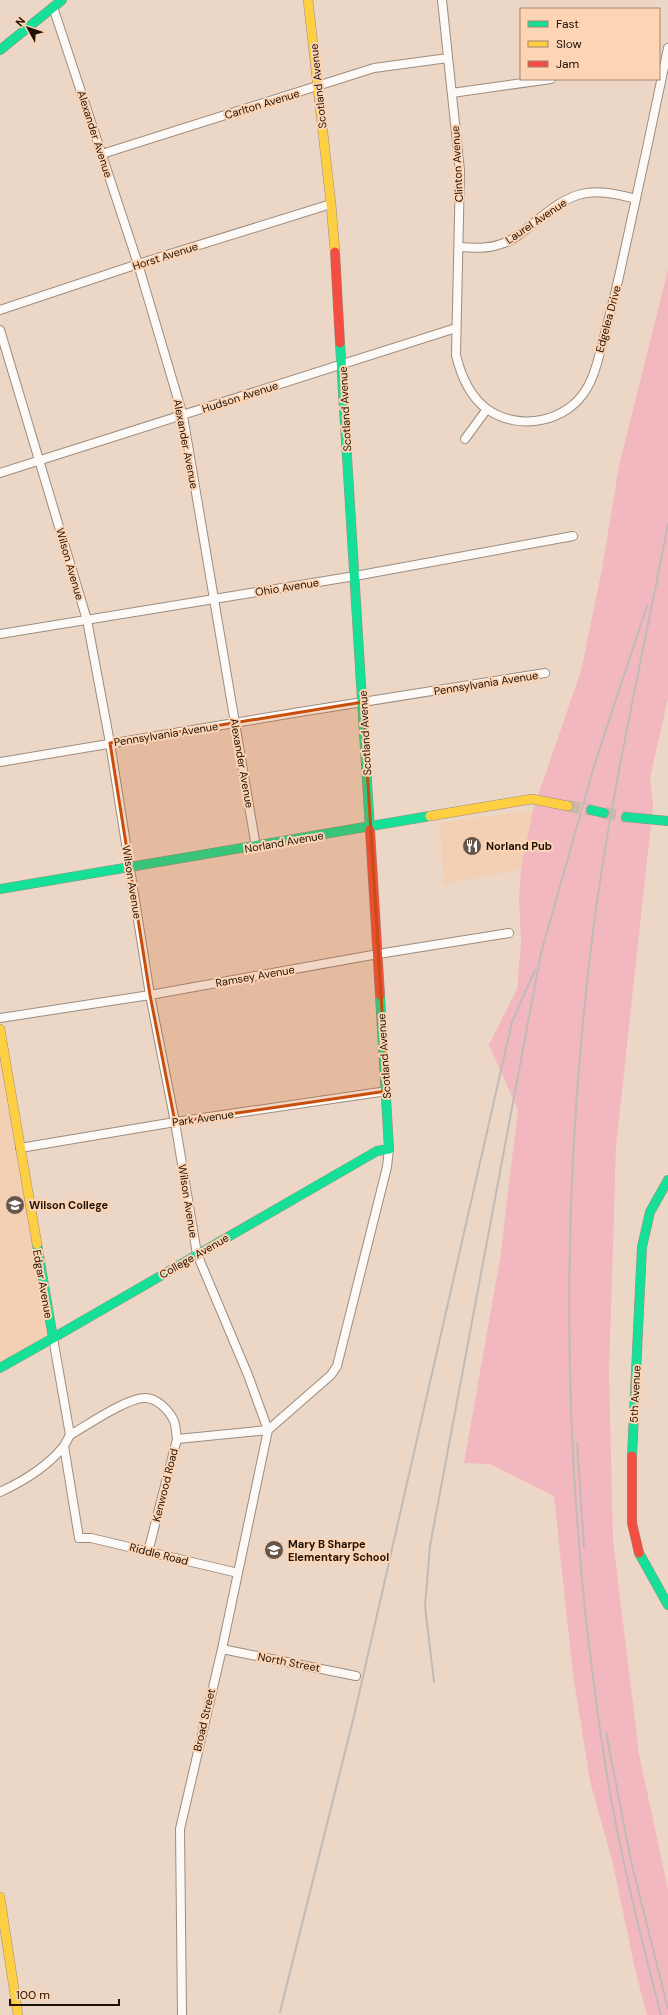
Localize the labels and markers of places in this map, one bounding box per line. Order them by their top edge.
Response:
restaurant icon: Norland Pub [461,835,483,857]
place label: Norland Pub [486,839,552,853]
school or university icon: Wilson College [4,1194,26,1216]
place label: Wilson College [29,1198,109,1212]
place label: Mary B Sharpe Elementary School [288,1537,389,1564]
school or university icon: Mary B Sharpe Elementary School [263,1539,285,1561]

